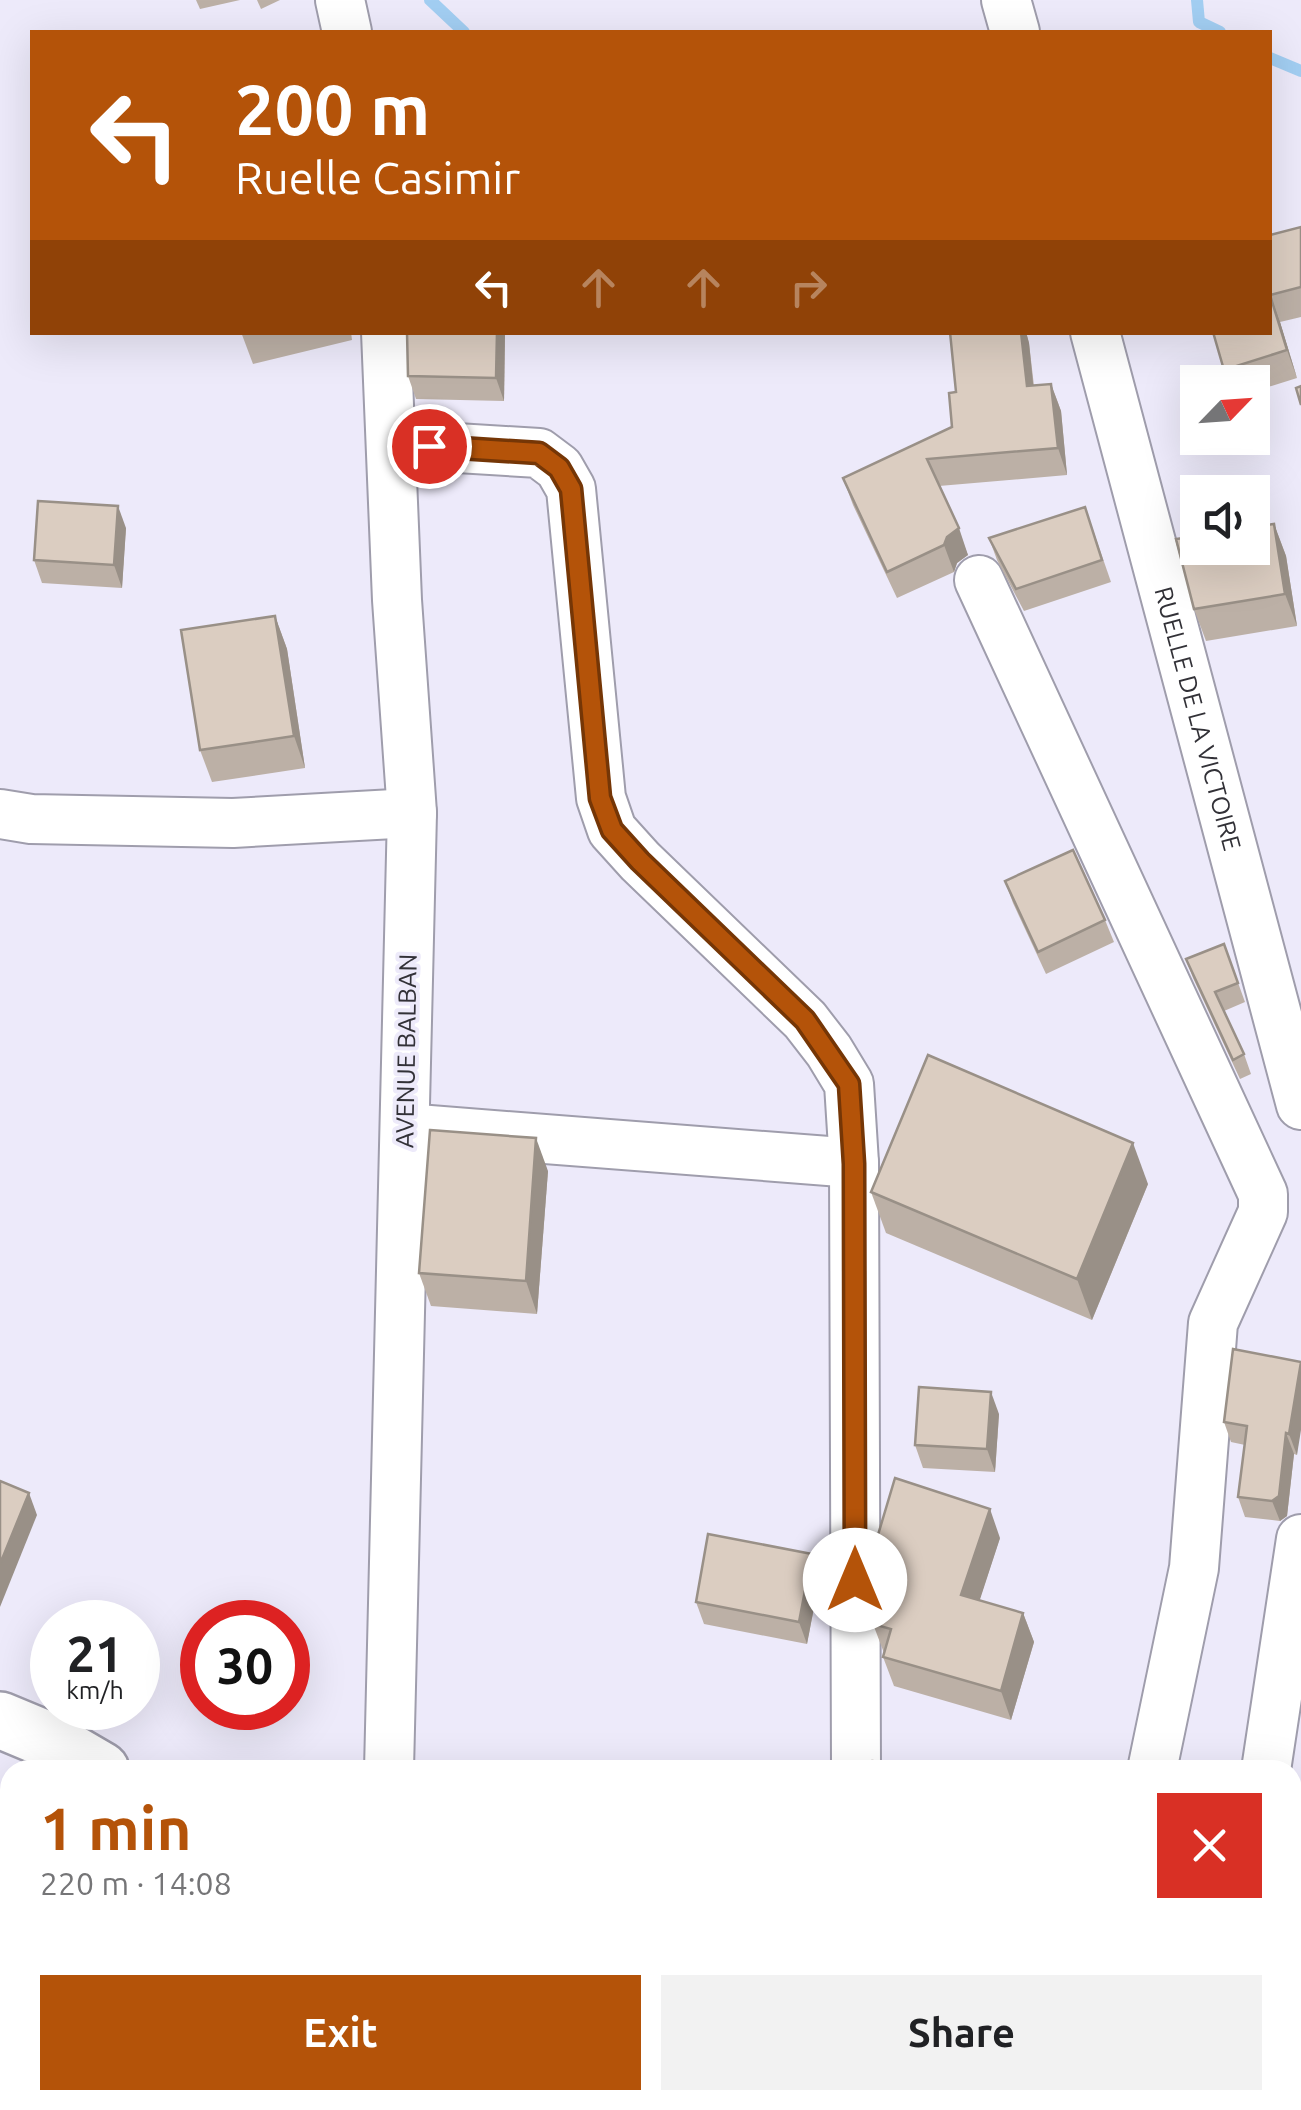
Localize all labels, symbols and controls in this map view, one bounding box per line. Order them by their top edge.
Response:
icon: left [70,70,200,200]
text: 200 m [235,70,430,148]
text: Ruelle Casimir [235,152,520,203]
icon: left [466,260,521,315]
icon: ahead [571,260,626,315]
icon: ahead [676,260,731,315]
icon: right [781,260,836,315]
north arrow [1180,365,1270,455]
map controls [1180,365,1270,565]
pin [387,404,472,489]
icon: arrive [402,419,457,474]
button: sound [1180,475,1270,565]
street label: RUELLE DE LA VICTOIRE [1149,584,1247,853]
street label: AVENUE BALBAN [390,954,422,1148]
position arrow [803,1528,907,1632]
speed limit sign: 30 [180,1600,310,1730]
text: 21 [67,1625,123,1681]
text: km/h [66,1676,124,1704]
button: close [1157,1793,1262,1898]
text: 1 min [40,1794,192,1861]
text: 220 m · 14:08 [40,1865,232,1901]
button: Exit [40,1975,641,2090]
button: Share [661,1975,1262,2090]

